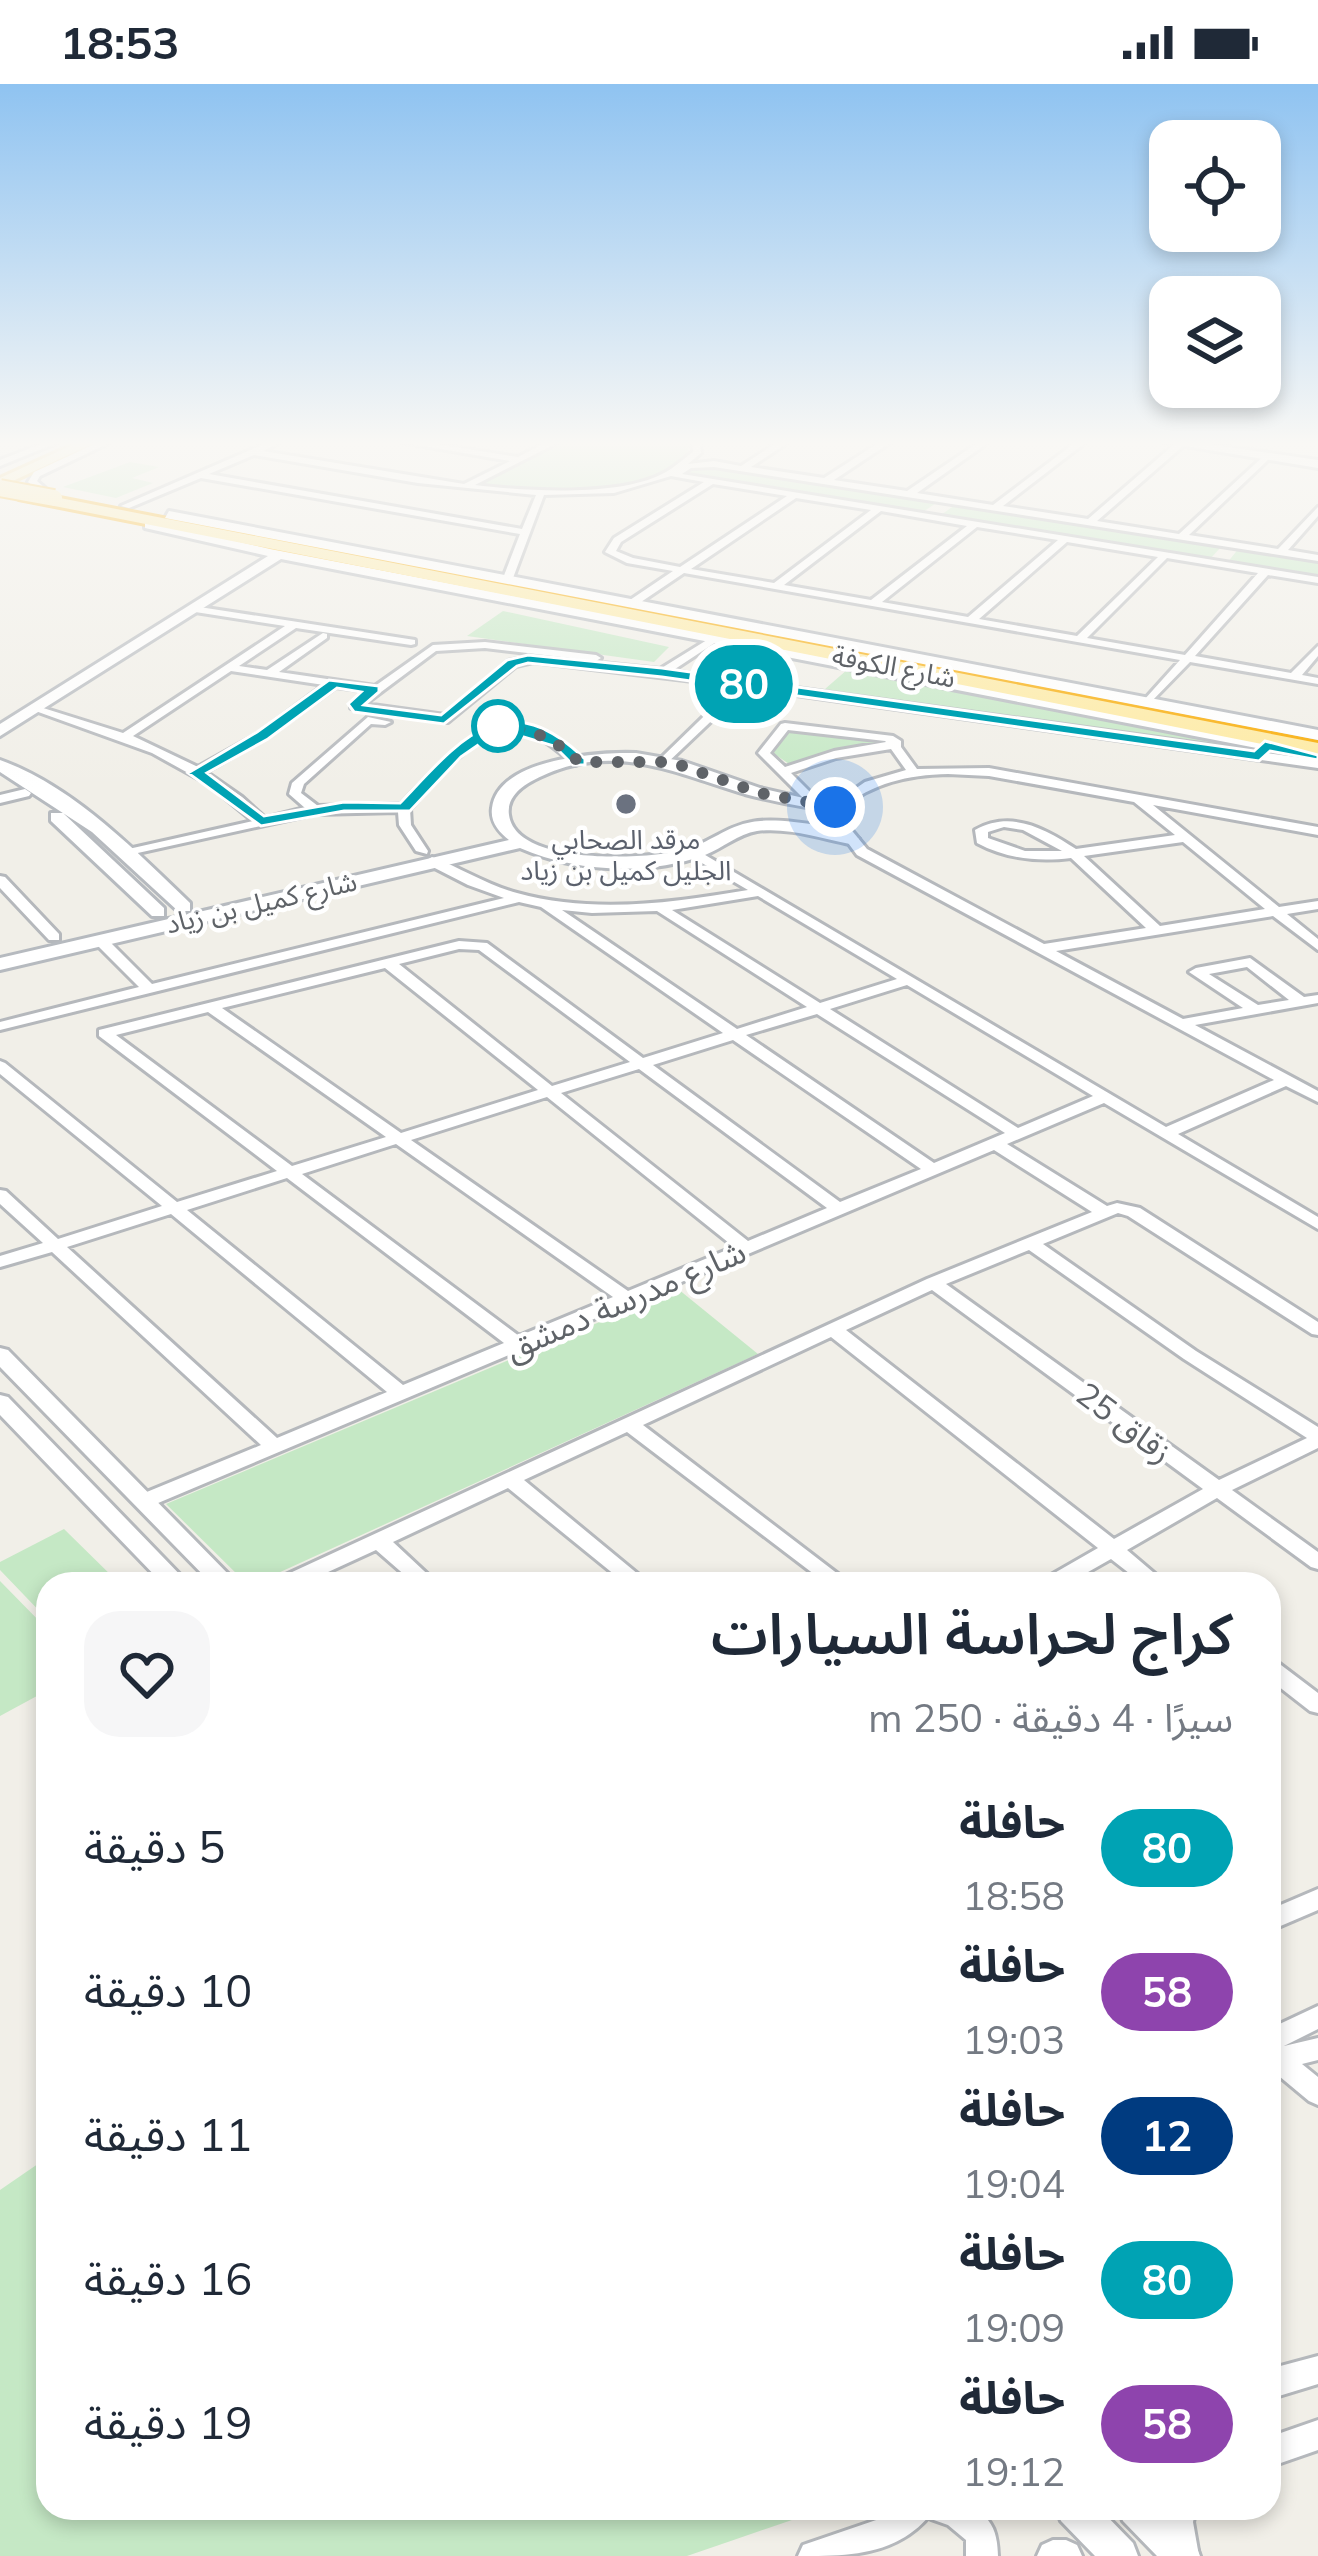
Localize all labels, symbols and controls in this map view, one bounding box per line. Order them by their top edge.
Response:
text: 18:53 [60,14,179,70]
map controls [1149,120,1281,408]
button: locate [1149,120,1281,252]
button: layers [1149,276,1281,408]
street label: شارع الكوفة [829,637,958,699]
line badge: 80 [690,645,798,723]
text: 80 [719,657,769,710]
unlabelled marker [473,701,523,751]
your location [805,777,865,837]
marker: مرقد الصحابي الجليل كميل بن زياد [613,791,639,817]
place label: مرقد الصحابي الجليل كميل بن زياد [520,822,732,887]
street label: شارع كميل بن زياد [162,863,361,944]
street label: شارع مدرسة دمشق [499,1230,753,1373]
street label: زقاق 25 [1069,1373,1181,1471]
text: كراج لحراسة السيارات [711,1597,1233,1668]
button: heart [84,1611,210,1737]
text: سيرًا · 4 دقيقة · 250 m [868,1693,1233,1742]
text: حافلة [959,1793,1065,1849]
text: 5 دقيقة [84,1818,225,1874]
text: 80 [1142,1821,1192,1874]
text: 18:58 [963,1871,1065,1920]
text: حافلة [959,1937,1065,1993]
text: 10 دقيقة [84,1962,252,2018]
text: 58 [1142,1965,1192,2018]
text: 19:03 [963,2015,1065,2064]
text: حافلة [959,2081,1065,2137]
text: 11 دقيقة [84,2106,252,2162]
text: 12 [1142,2109,1192,2162]
text: 19:04 [963,2159,1065,2208]
text: حافلة [959,2225,1065,2281]
text: 16 دقيقة [84,2250,252,2306]
text: 80 [1142,2253,1192,2306]
text: 19:09 [963,2303,1065,2352]
text: حافلة [959,2369,1065,2425]
text: 19 دقيقة [84,2394,252,2450]
text: 58 [1142,2397,1192,2450]
text: 19:12 [963,2447,1065,2496]

